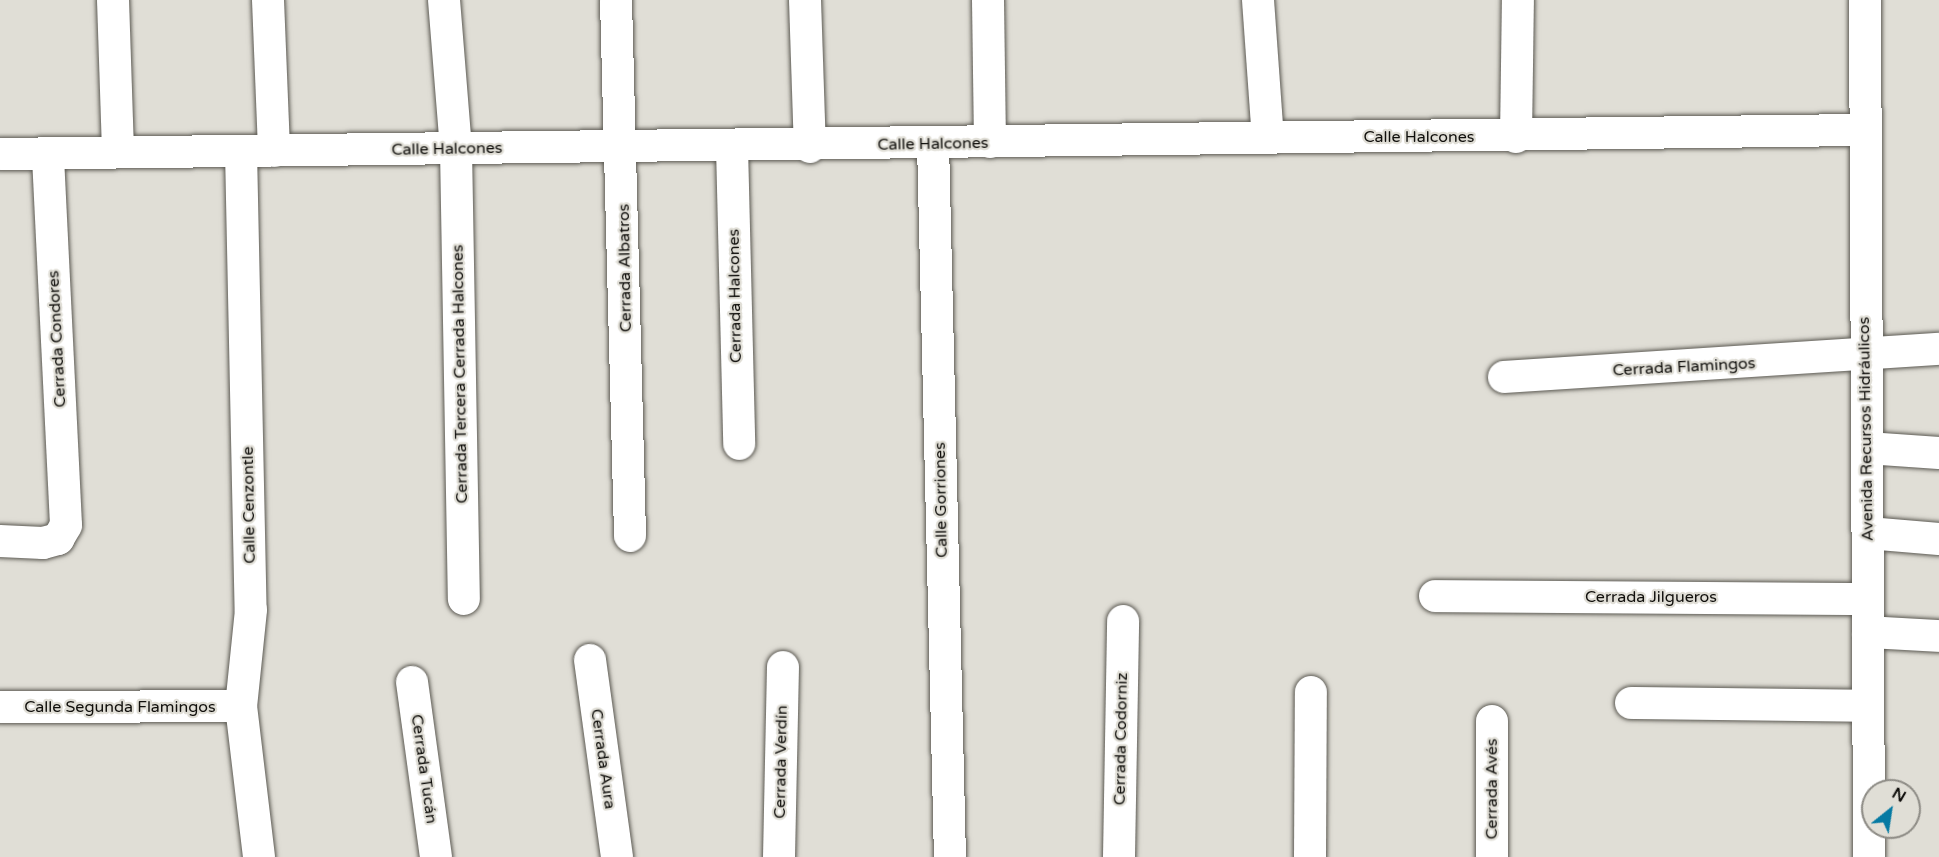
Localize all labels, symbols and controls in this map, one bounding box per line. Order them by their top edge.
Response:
street label: Calle Halcones [1363,127,1475,147]
street label: Calle Halcones [877,133,989,155]
street label: Calle Halcones [391,138,503,160]
street label: Cerrada Albatros [614,204,636,332]
street label: Cerrada Halcones [724,229,746,363]
street label: Cerrada Tercera Cerrada Halcones [448,244,472,504]
street label: Cerrada Condores [44,270,70,408]
street label: Avenida Recursos Hidráulicos [1854,317,1878,541]
street label: Cerrada Flamingos [1612,354,1756,380]
street label: Calle Gorriones [930,442,952,558]
street label: Calle Cenzontle [238,446,260,564]
street label: Cerrada Jilgueros [1585,587,1717,607]
street label: Cerrada Codorniz [1110,673,1132,805]
street label: Calle Segunda Flamingos [24,697,216,717]
street label: Cerrada Verdín [770,705,792,819]
street label: Cerrada Aura [586,708,620,810]
street label: Cerrada Tucán [407,713,441,825]
street label: Cerrada Avés [1482,739,1502,839]
north arrow [1861,779,1921,839]
text: N [1888,783,1910,807]

